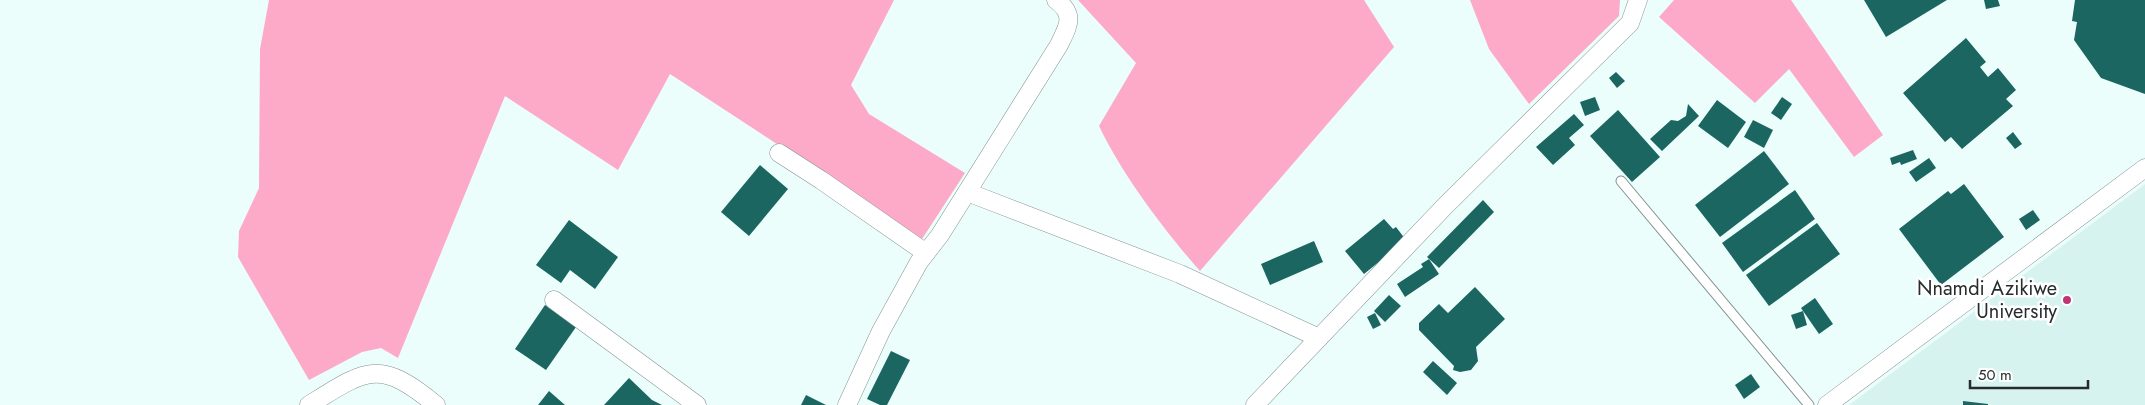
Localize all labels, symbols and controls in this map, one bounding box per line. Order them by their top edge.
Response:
place label: Nnamdi Azikiwe University [1917,274,2057,326]
marker: Nnamdi Azikiwe University [2061,294,2073,306]
scale bar [1970,358,2088,390]
text: 50 m [1978,364,2012,386]

